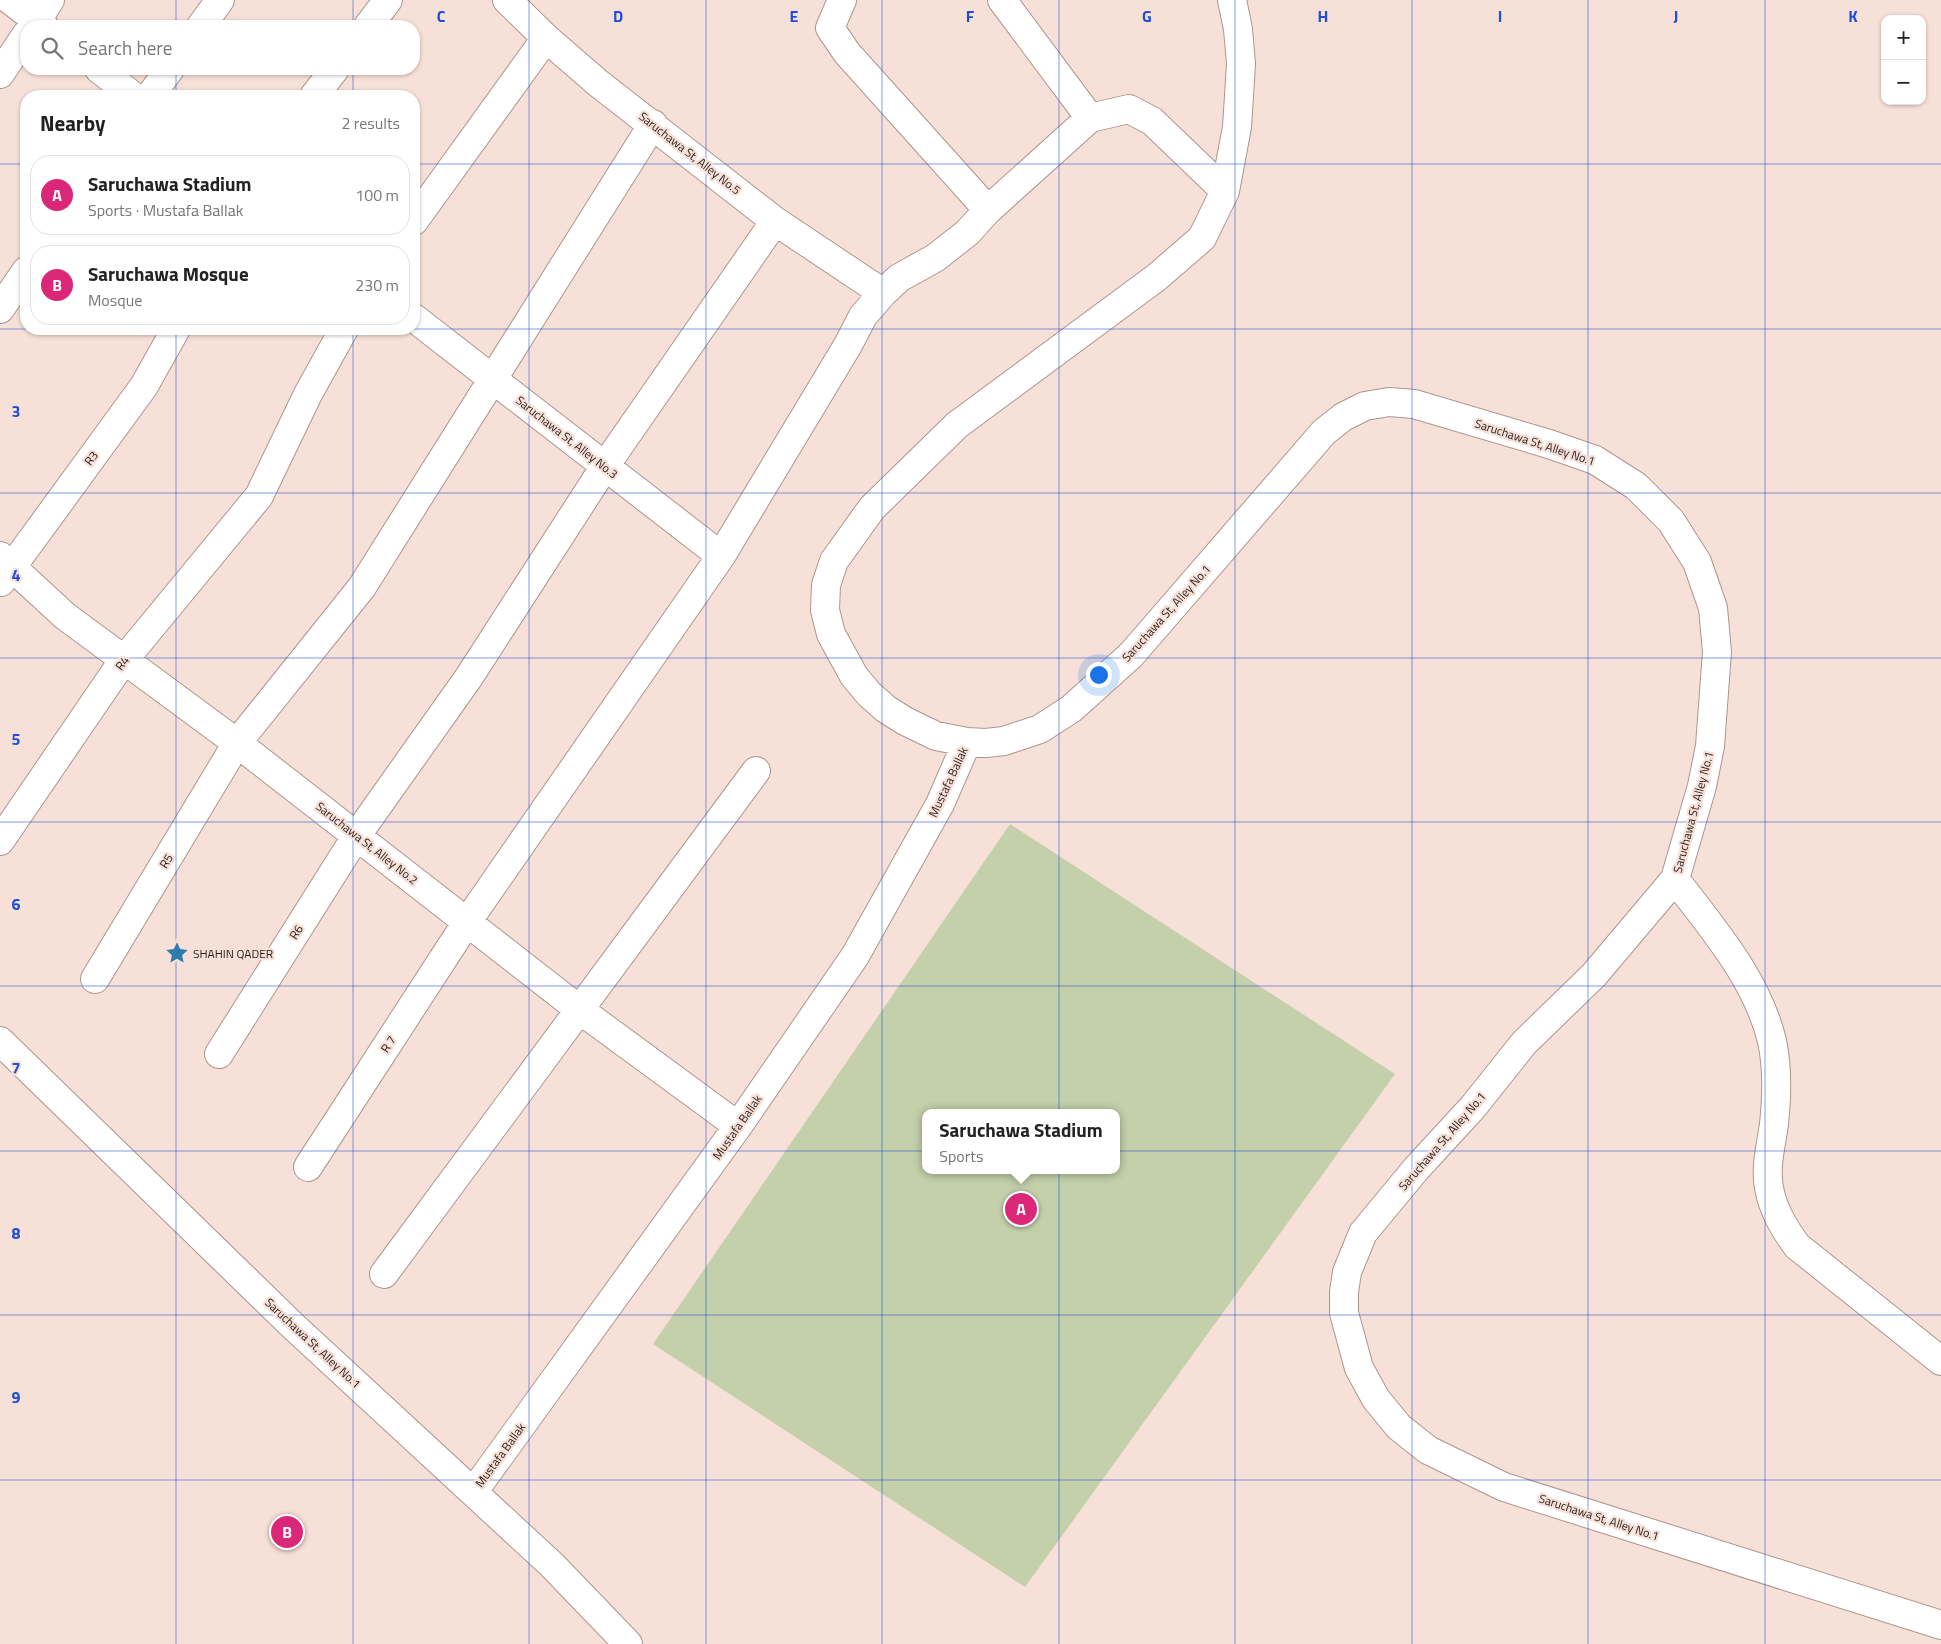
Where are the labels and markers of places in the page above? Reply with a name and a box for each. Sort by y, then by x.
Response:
place icon: SHAHIN QADER [164,940,190,966]
place label: SHAHIN QADER [193,944,273,963]
pin: A [1005,1190,1037,1228]
pin: B [271,1513,303,1551]

